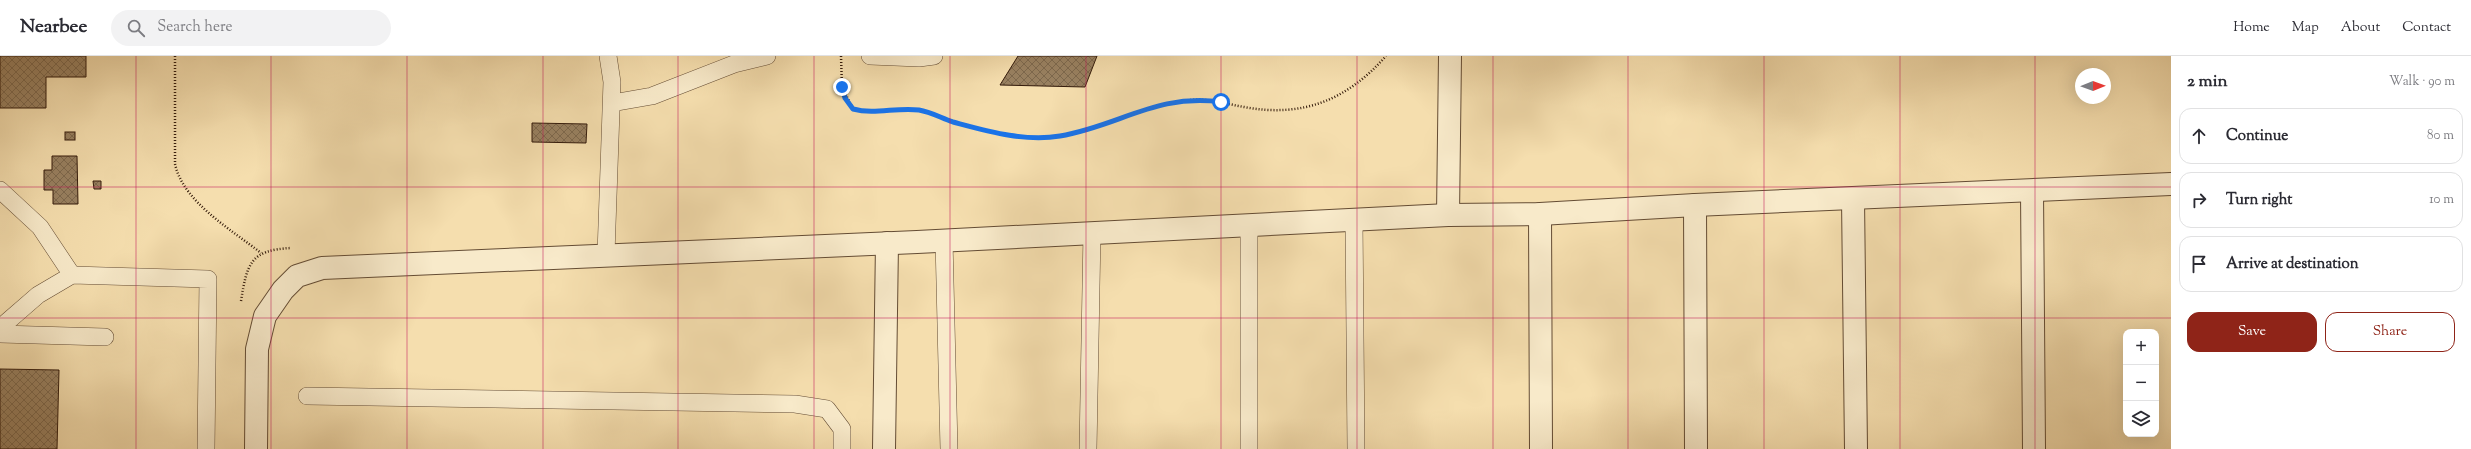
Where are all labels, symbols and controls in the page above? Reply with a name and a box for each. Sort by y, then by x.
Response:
search box [111,10,391,46]
text: Nearbee [20,14,87,41]
icon: search [125,17,147,39]
text: Search here [157,17,233,38]
text: Home [2233,18,2270,38]
text: Map [2292,18,2319,38]
text: About [2341,18,2380,38]
text: Contact [2402,18,2451,38]
north arrow [2075,68,2111,104]
text: 2 min [2187,70,2228,94]
text: Walk · 90 m [2389,73,2455,91]
route end [833,78,851,96]
route start [1212,93,1230,111]
icon: ahead [2188,125,2210,147]
text: Continue [2226,126,2288,147]
text: 80 m [2427,127,2454,145]
icon: right [2188,189,2210,211]
text: Turn right [2226,190,2292,211]
text: 10 m [2429,191,2454,209]
icon: arrive [2188,253,2210,275]
text: Arrive at destination [2226,254,2359,275]
button: Save [2187,312,2317,352]
button: Share [2325,312,2455,352]
map controls [2123,329,2159,437]
button: + [2123,329,2159,365]
button: − [2123,365,2159,401]
button: layers [2123,401,2159,437]

